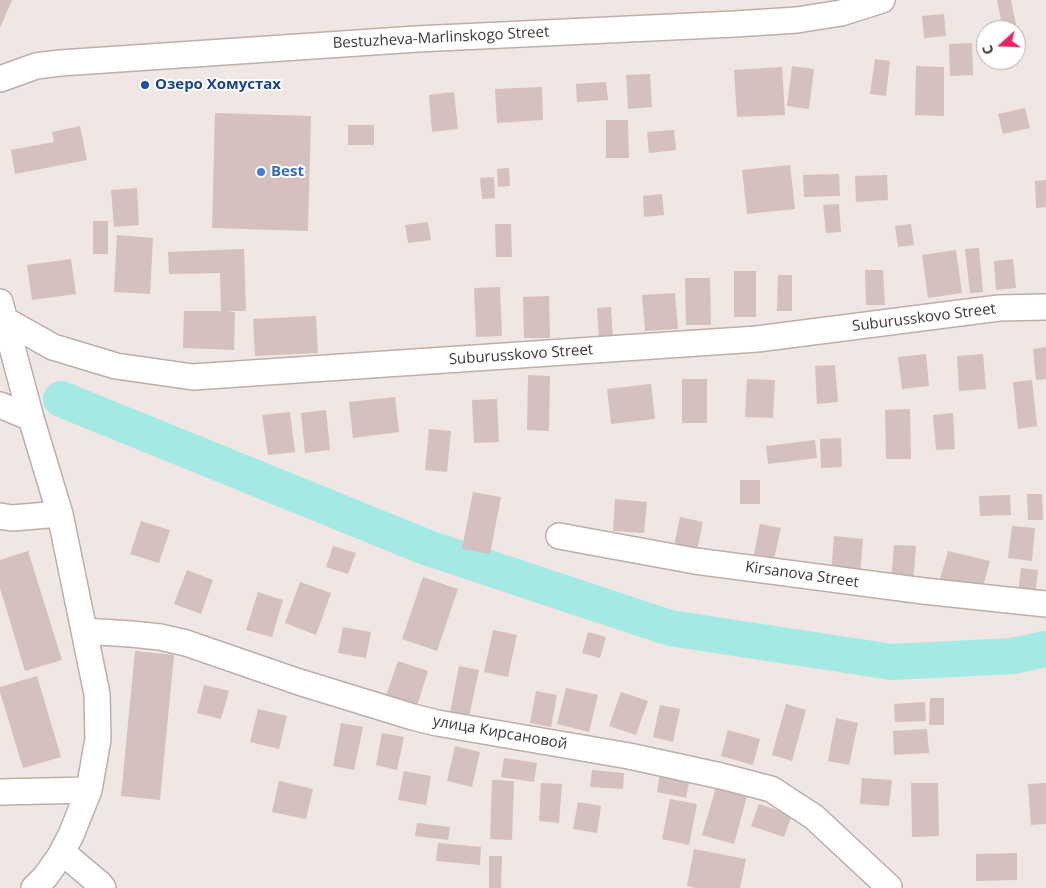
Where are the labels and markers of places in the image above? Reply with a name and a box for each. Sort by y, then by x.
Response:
place label: Озеро Хомустах [155,76,281,94]
marker: Озеро Хомустах [139,79,151,91]
place label: Best [271,163,304,181]
marker: Best [255,166,267,178]

